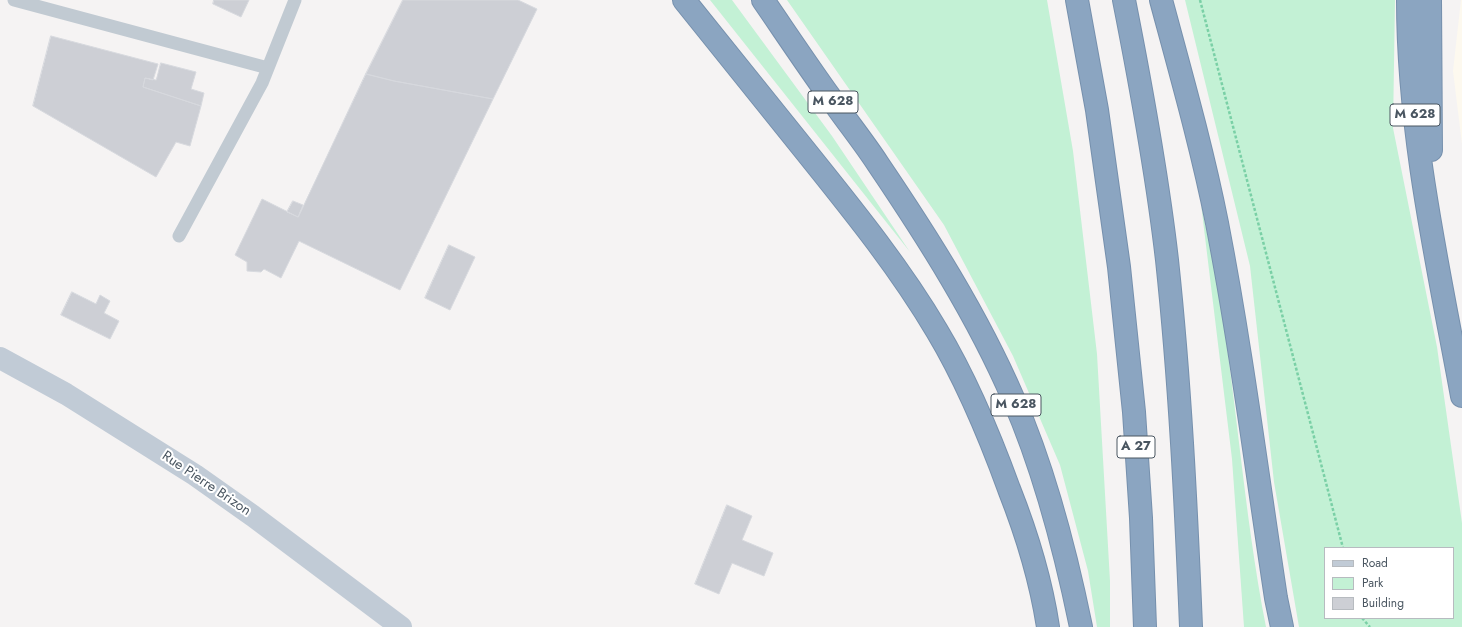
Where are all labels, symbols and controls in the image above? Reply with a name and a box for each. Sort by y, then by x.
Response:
road number: M 628 [808,91,858,113]
road number: M 628 [1390,104,1440,126]
road number: M 628 [991,394,1041,416]
road number: A 27 [1117,436,1155,458]
street label: Rue Pierre Brizon [158,448,254,520]
legend [1324,547,1454,619]
text: Road [1362,554,1388,572]
text: Park [1362,574,1383,592]
text: Building [1362,594,1404,612]

